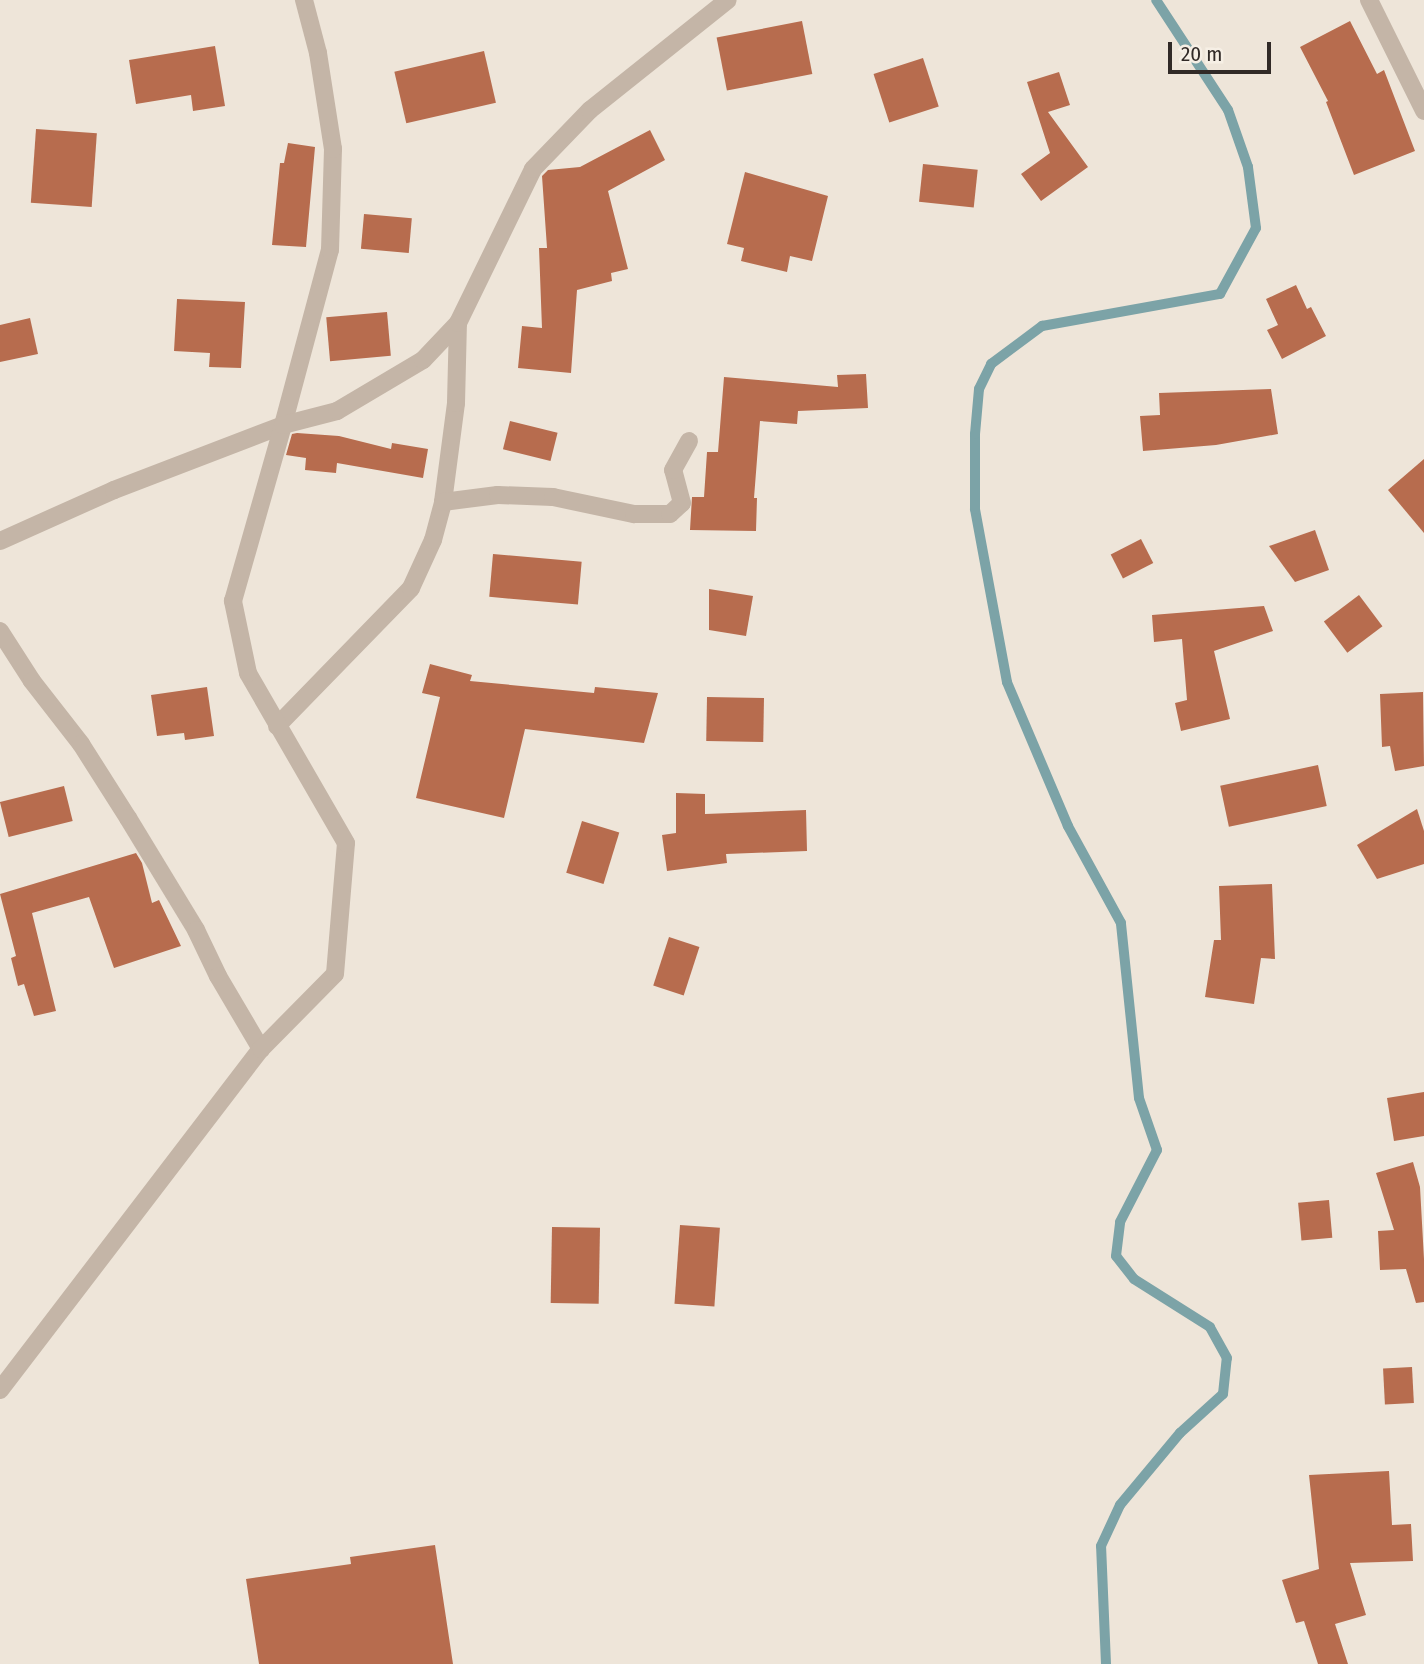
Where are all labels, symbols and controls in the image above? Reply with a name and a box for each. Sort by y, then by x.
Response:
scale bar [1172,28,1275,72]
text: 20 m [1181,41,1222,67]

